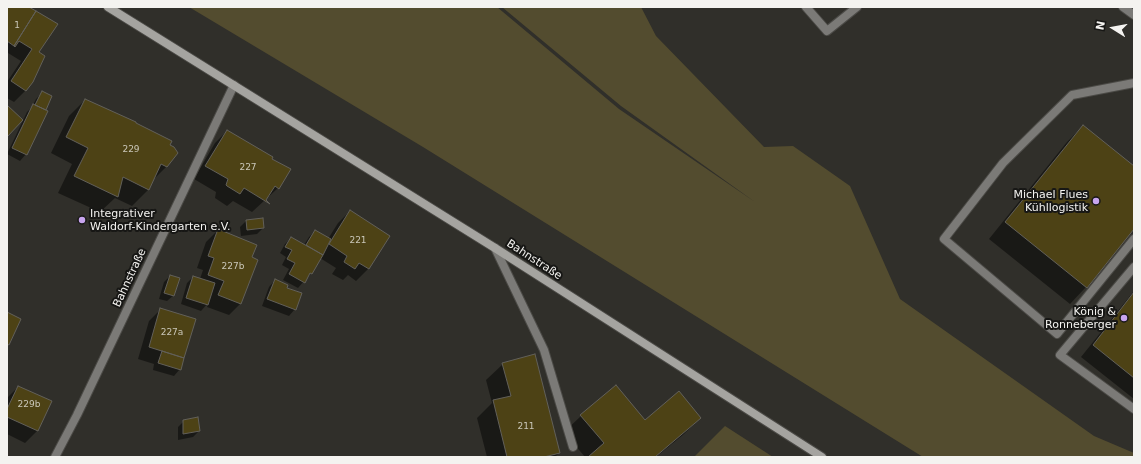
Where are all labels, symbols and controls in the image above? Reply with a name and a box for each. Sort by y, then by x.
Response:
north arrow [1093,8,1133,48]
text: N [1093,20,1108,31]
house number: 1 [14,21,20,31]
house number: 229 [122,145,140,155]
house number: 227 [239,163,257,173]
place label: Michael Flues Kühllogistik [1014,188,1088,214]
marker: Michael Flues Kühllogistik [1091,196,1101,206]
place label: Integrativer Waldorf-Kindergarten e.V. [90,207,230,233]
marker: Integrativer Waldorf-Kindergarten e.V. [77,215,87,225]
house number: 221 [349,236,367,246]
street label: Bahnstraße [504,237,564,283]
street label: Bahnstraße [111,247,149,309]
house number: 227b [222,262,244,272]
place label: König & Ronneberger [1045,305,1116,331]
marker: König & Ronneberger [1119,313,1129,323]
house number: 227a [161,328,183,338]
house number: 229b [18,400,40,410]
house number: 211 [517,422,535,432]

